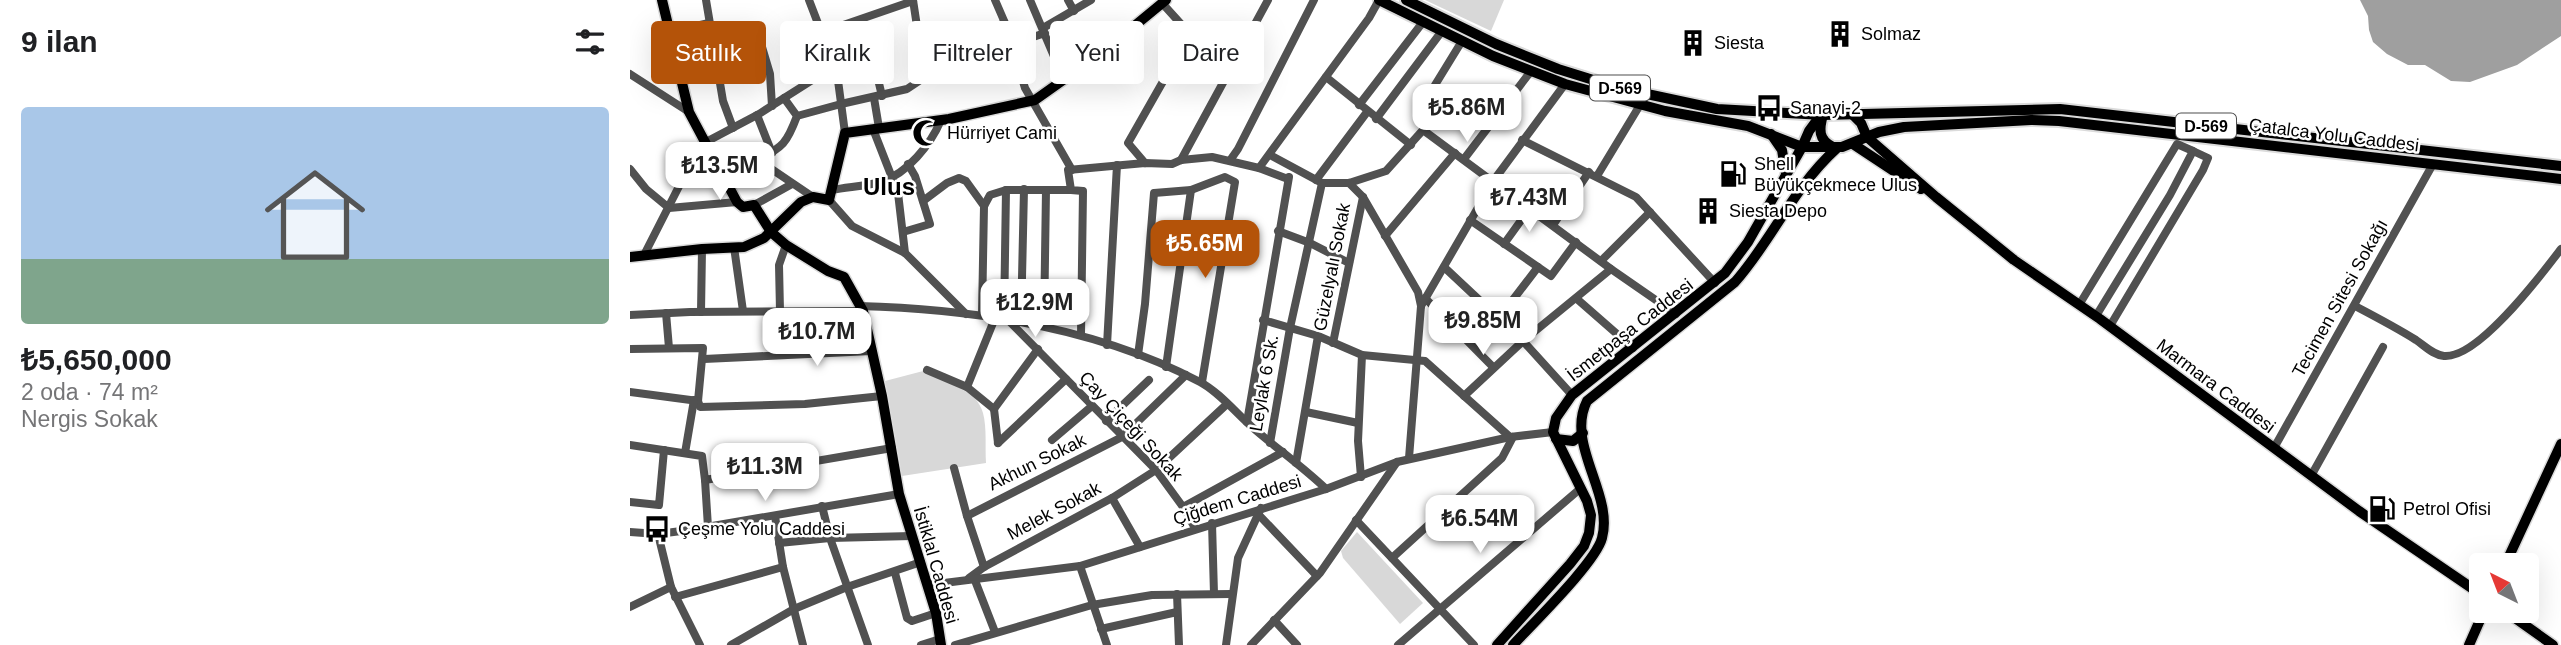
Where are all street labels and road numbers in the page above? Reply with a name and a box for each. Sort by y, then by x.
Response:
road number: D-569 [1590,76,1650,100]
road number: D-569 [2176,114,2236,138]
street label: Çatalca Yolu Caddesi [2248,115,2420,155]
street label: Güzelyalı Sokak [1310,200,1354,333]
street label: Tecimen Sitesi Sokağı [2288,216,2392,380]
street label: İsmetpaşa Caddesi [1563,275,1697,385]
street label: Leylak 6 Sk. [1246,333,1282,433]
street label: Marmara Caddesi [2153,335,2279,437]
street label: Çay Çiçeği Sokak [1075,367,1187,485]
street label: Akhun Sokak [985,429,1090,494]
street label: Çiğdem Caddesi [1170,471,1304,529]
street label: Melek Sokak [1004,478,1105,544]
street label: İstiklal Caddesi [910,504,962,626]

